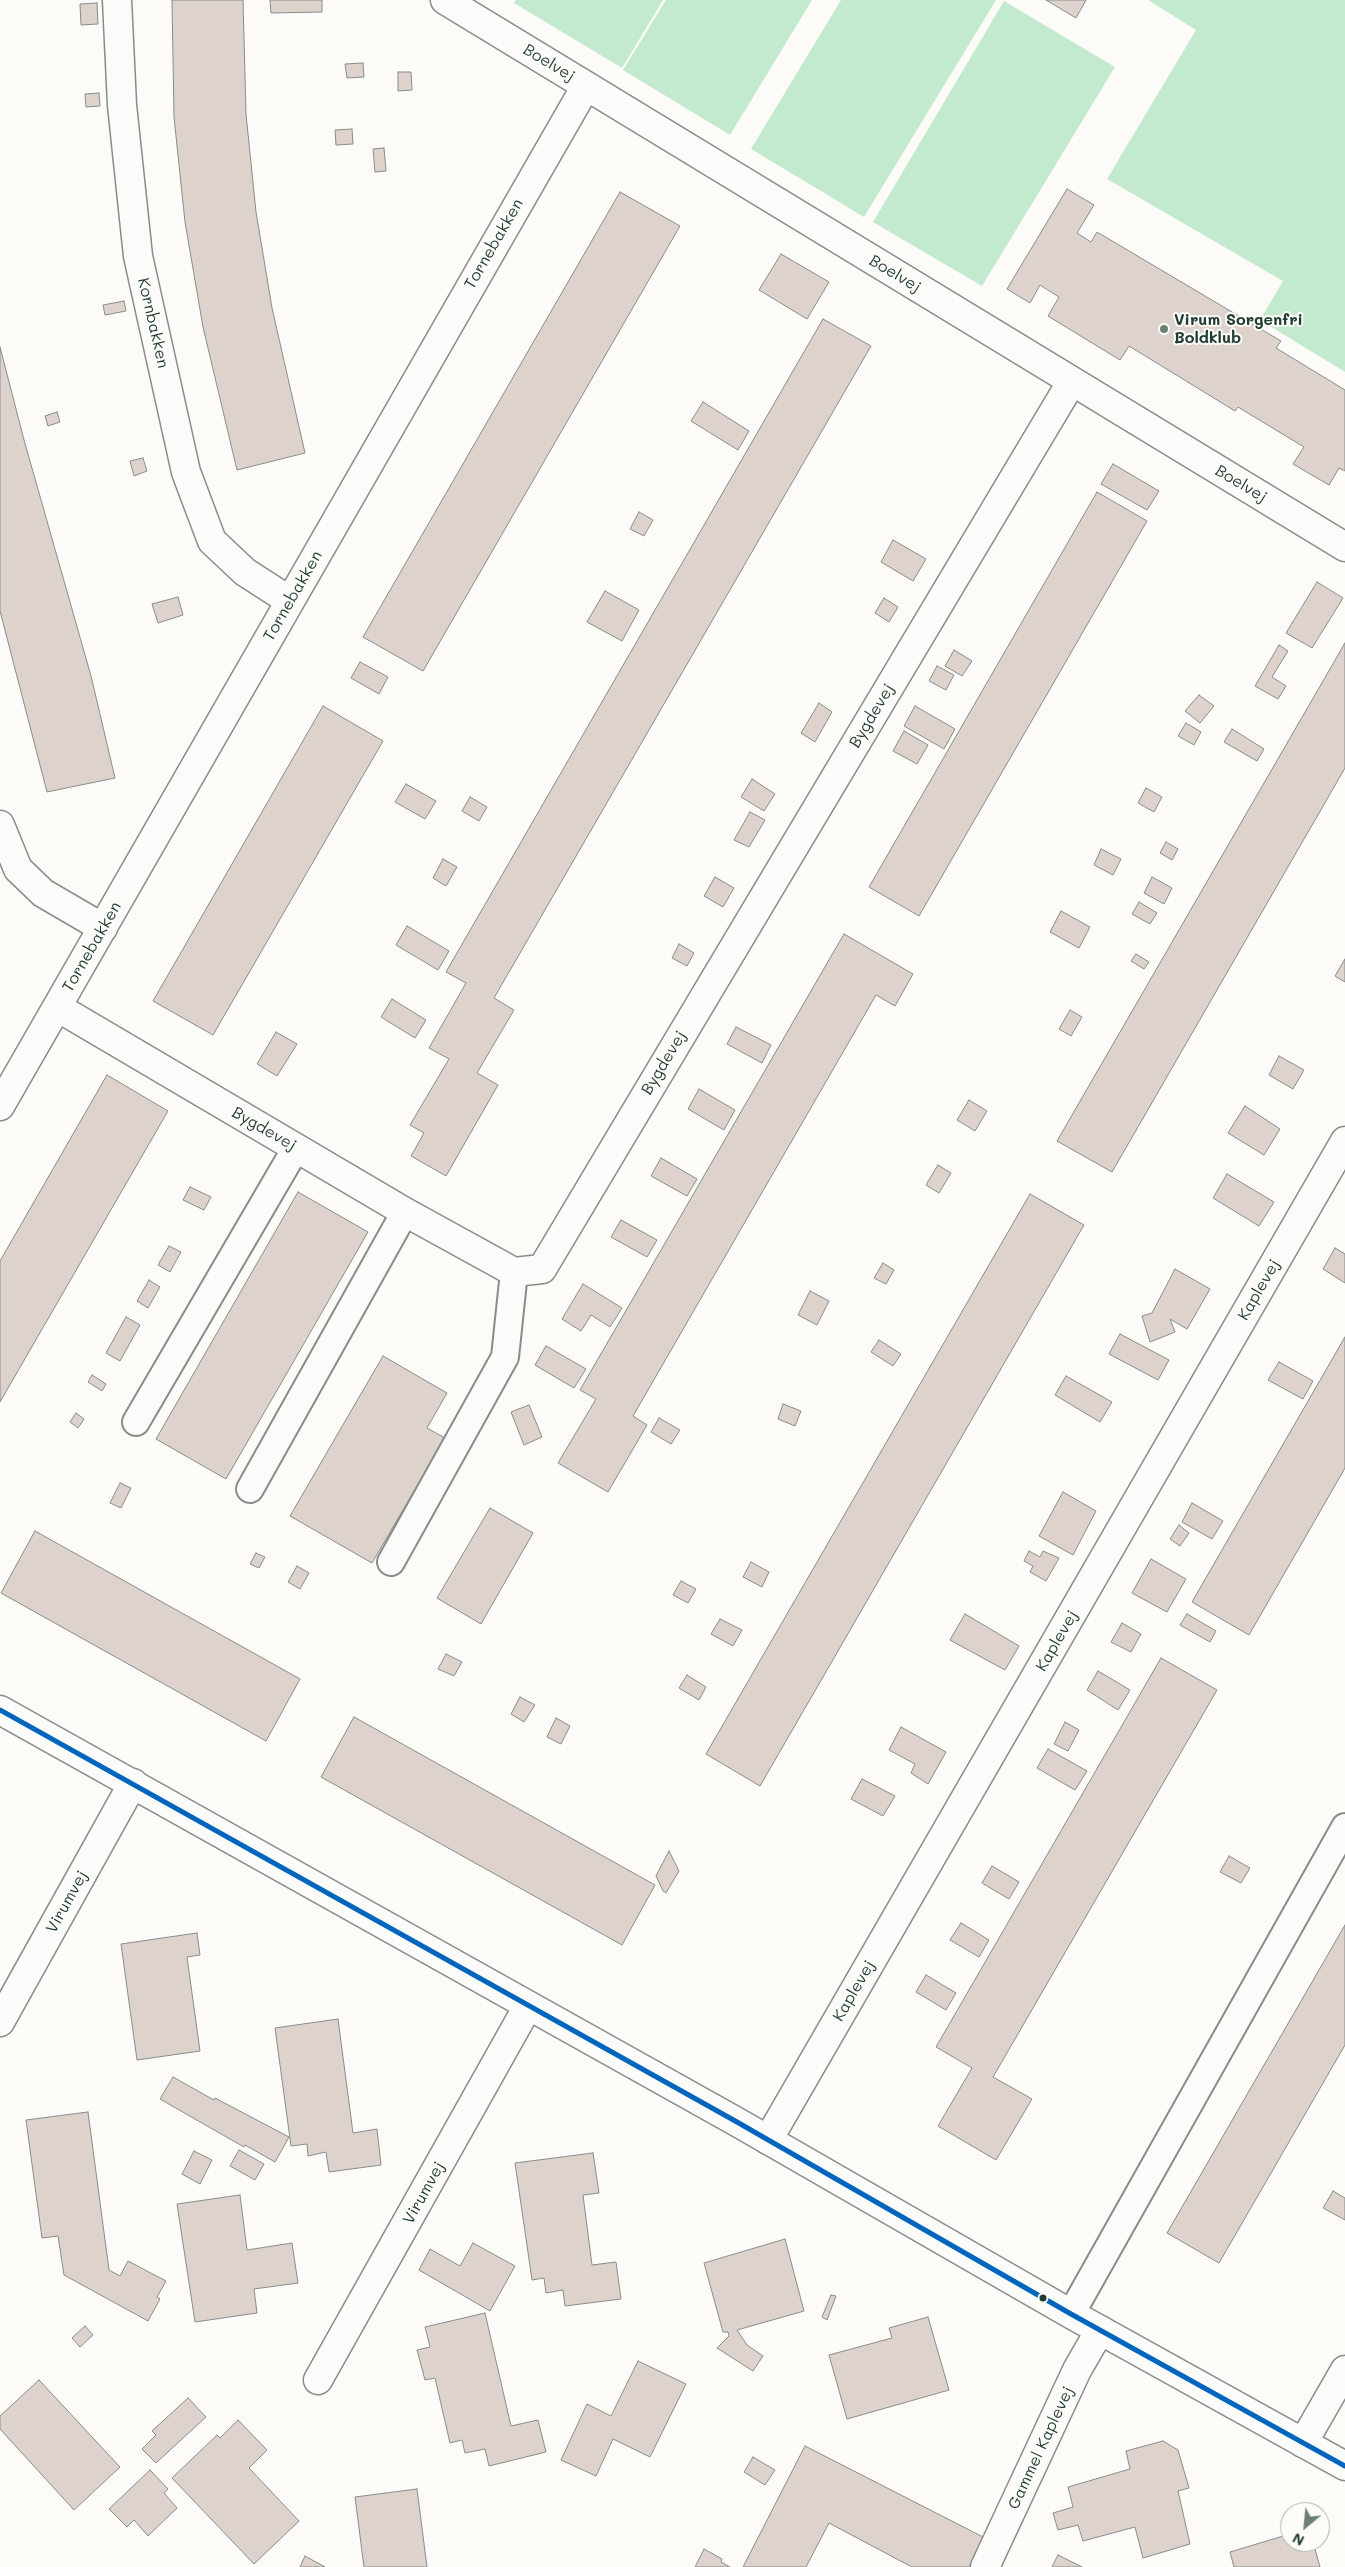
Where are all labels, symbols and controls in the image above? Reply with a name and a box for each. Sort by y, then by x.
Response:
street label: Boelvej [520,40,578,86]
street label: Tornebakken [460,195,528,293]
street label: Boelvej [866,251,924,297]
street label: Kornbakken [133,276,173,370]
place label: Virum Sorgenfri Boldklub [1174,310,1303,348]
marker: Virum Sorgenfri Boldklub [1158,323,1170,335]
street label: Boelvej [1212,461,1270,507]
street label: Tornebakken [259,547,327,645]
street label: Bygdevej [845,680,899,752]
street label: Tornebakken [58,898,126,996]
street label: Bygdevej [637,1027,691,1099]
street label: Bygdevej [228,1103,300,1155]
street label: Kaplevej [1234,1256,1284,1324]
street label: Kaplevej [1032,1607,1082,1675]
street label: Virumvej [42,1867,92,1937]
street label: Kaplevej [829,1957,879,2025]
street label: Virumvej [399,2158,449,2228]
unlabelled marker [1038,2293,1048,2303]
street label: Gammel Kaplevej [1004,2383,1078,2513]
north arrow [1280,2502,1330,2552]
text: N [1289,2529,1307,2551]

